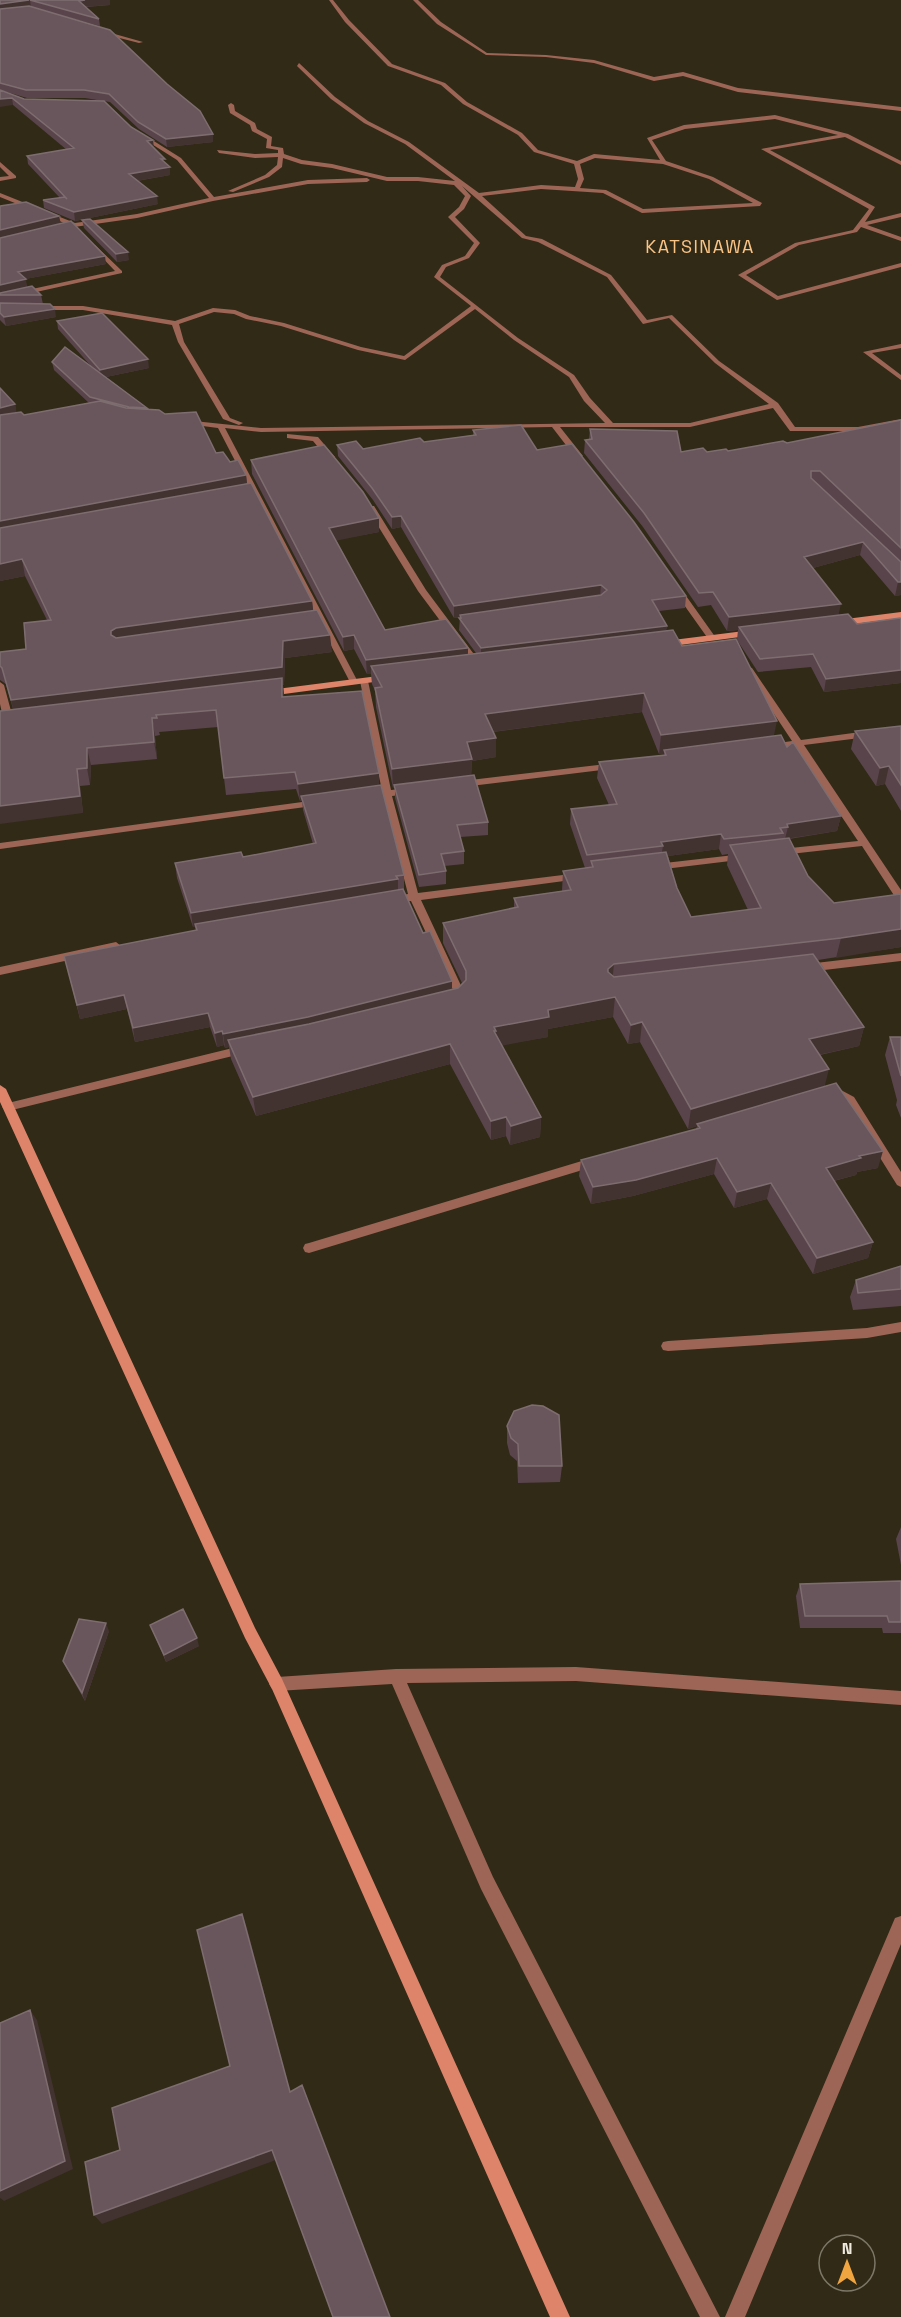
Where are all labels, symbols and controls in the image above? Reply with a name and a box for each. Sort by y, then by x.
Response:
district label: KATSINAWA [645,235,755,258]
north arrow [817,2233,877,2293]
text: N [842,2238,852,2259]

